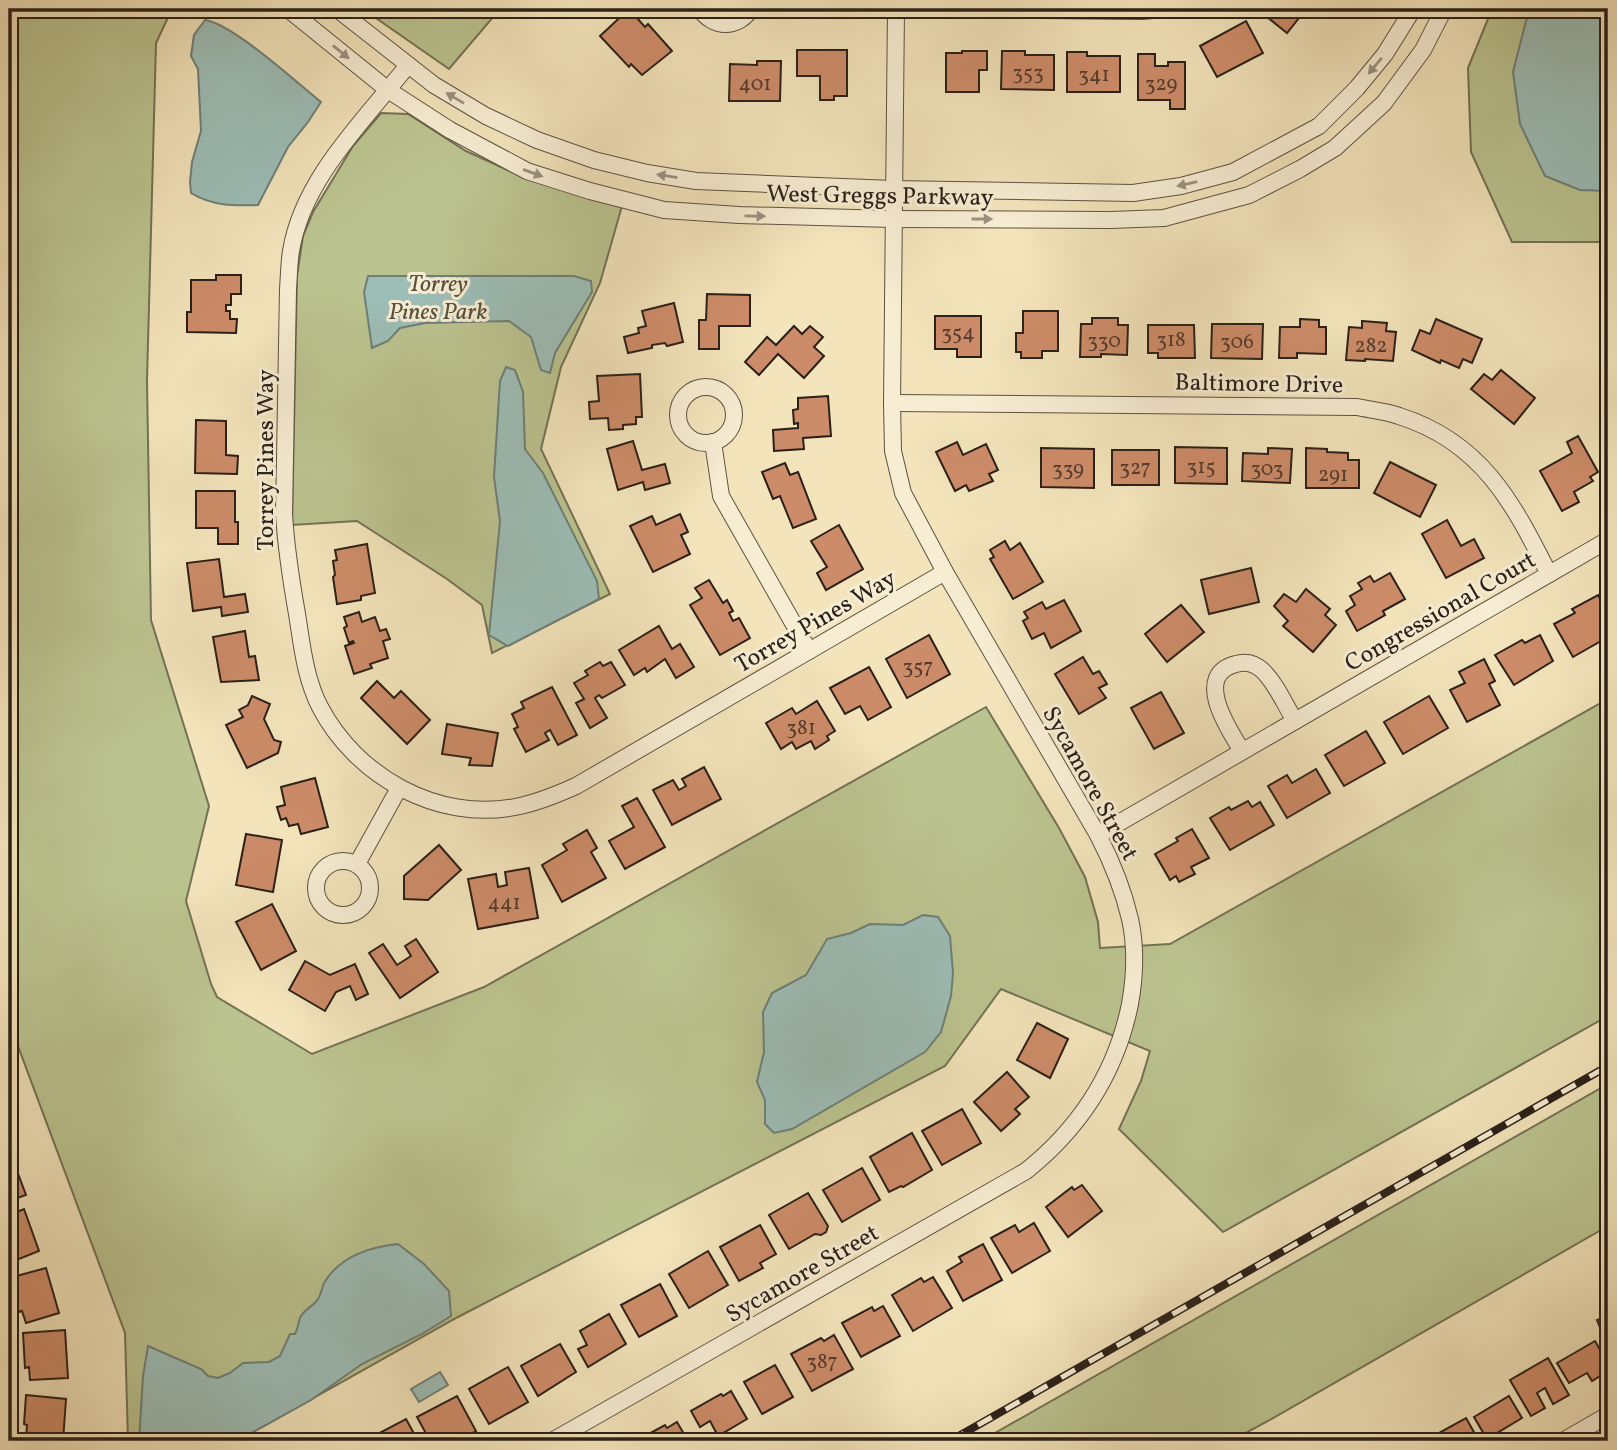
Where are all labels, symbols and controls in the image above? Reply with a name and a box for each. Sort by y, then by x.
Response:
one-way arrow [332,44,349,59]
one-way arrow [1368,56,1383,74]
house number: 353 [1012,59,1044,88]
house number: 341 [1078,61,1110,90]
house number: 401 [739,70,771,99]
house number: 329 [1145,70,1177,99]
one-way arrow [446,91,465,104]
one-way arrow [522,167,543,178]
one-way arrow [656,170,678,181]
street label: West Greggs Parkway [766,178,994,216]
one-way arrow [1176,178,1198,189]
one-way arrow [744,210,766,221]
one-way arrow [971,213,993,225]
park label: Torrey Pines Park [389,268,487,330]
house number: 354 [941,319,975,348]
house number: 318 [1156,326,1186,355]
house number: 330 [1087,327,1121,356]
house number: 306 [1220,328,1254,357]
house number: 282 [1354,332,1388,361]
street label: Baltimore Drive [1174,367,1344,403]
street label: Torrey Pines Way [250,369,284,551]
house number: 315 [1186,453,1216,482]
house number: 327 [1119,454,1151,483]
house number: 339 [1052,455,1084,484]
house number: 303 [1250,455,1284,484]
house number: 291 [1318,461,1348,490]
street label: Congressional Court [1339,544,1543,681]
street label: Torrey Pines Way [729,563,903,683]
house number: 357 [902,653,934,682]
street label: Sycamore Street [1033,701,1146,867]
house number: 381 [786,714,816,743]
house number: 441 [487,889,521,918]
street label: Sycamore Street [720,1217,886,1332]
house number: 387 [806,1348,838,1377]

